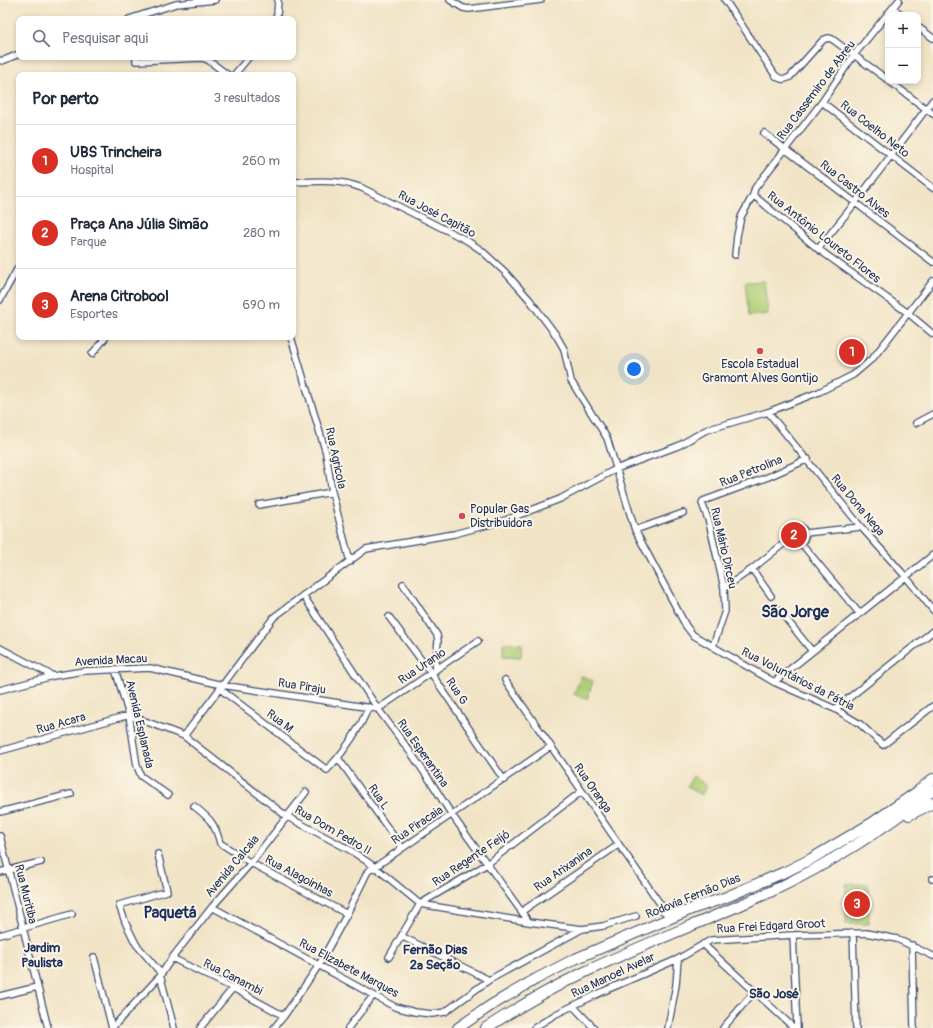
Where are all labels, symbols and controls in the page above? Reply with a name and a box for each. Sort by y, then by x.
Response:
map controls [885,12,921,84]
button: + [885,12,921,48]
search box [16,16,296,60]
icon: search [30,27,52,49]
text: Pesquisar aqui [62,29,148,48]
street label: Rua Cassemiro de Abreu [774,38,859,143]
button: − [885,48,921,84]
text: Por perto [32,88,99,109]
text: 3 resultados [214,90,280,106]
street label: Rua Coelho Neto [837,98,913,161]
text: UBS Trincheira [70,143,162,162]
text: 1 [42,153,48,169]
text: 260 m [242,153,280,169]
street label: Rua Castro Alves [817,157,893,222]
text: Hospital [70,162,114,178]
street label: Rua José Capitão [395,188,479,242]
street label: Rua Antônio Loureto Flores [764,188,884,287]
text: Praça Ana Júlia Simão [70,215,208,234]
text: 2 [41,225,49,241]
text: 280 m [243,225,280,241]
text: Parque [70,234,106,250]
text: Arena Citrobool [70,287,169,306]
text: 3 [41,297,49,313]
text: 690 m [242,297,280,313]
text: Esportes [70,306,118,322]
pin: 1 [839,337,865,367]
marker: Escola Estadual Gramont Alves Gontijo [755,346,765,356]
place label: Escola Estadual Gramont Alves Gontijo [702,357,819,386]
your location [624,359,644,379]
street label: Rua Agricola [322,426,349,491]
street label: Rua Petrolina [718,452,785,491]
street label: Rua Dona Nega [828,472,888,539]
place label: Popular Gas Distribuidora [470,502,533,531]
street label: Rua Mário Dirceu [707,506,740,590]
marker: Popular Gas Distribuidora [457,511,467,521]
pin: 2 [781,520,807,550]
district label: São Jorge [761,602,830,622]
street label: Rua Voluntários da Pátria [739,644,857,715]
street label: Rua Uranio [396,645,449,688]
street label: Avenida Macau [74,651,148,670]
street label: Rua Piraju [277,675,327,698]
street label: Rua G [442,675,471,708]
street label: Avenida Esplanada [122,678,157,770]
street label: Rua M [263,706,296,737]
street label: Rua Acara [35,709,88,738]
street label: Rua Esperantina [394,716,452,791]
street label: Rua Oranga [570,761,615,816]
street label: Rua L [364,782,393,813]
street label: Rua Dom Pedro II [292,802,374,859]
street label: Rua Piracaia [389,802,446,848]
street label: Rua Regente Feijó [430,827,513,890]
street label: Avenida Calcaia [202,832,263,900]
street label: Rua Arixanina [531,844,596,895]
street label: Rua Alagoinhas [262,852,336,901]
street label: Rua Muritiba [11,863,40,926]
street label: Rodovia Fernão Dias [644,870,743,922]
pin: 3 [844,889,870,919]
district label: Paquetá [144,903,197,923]
street label: Rua Frei Edgard Groot [716,916,826,937]
street label: Rua Elizabete Marques [296,936,402,1001]
district label: Jardim Paulista [21,940,63,971]
district label: Fernão Dias 2ª Seção [403,942,468,973]
street label: Rua Manoel Avelar [569,949,658,1001]
street label: Rua Canambi [200,956,265,999]
district label: São José [749,986,799,1002]

